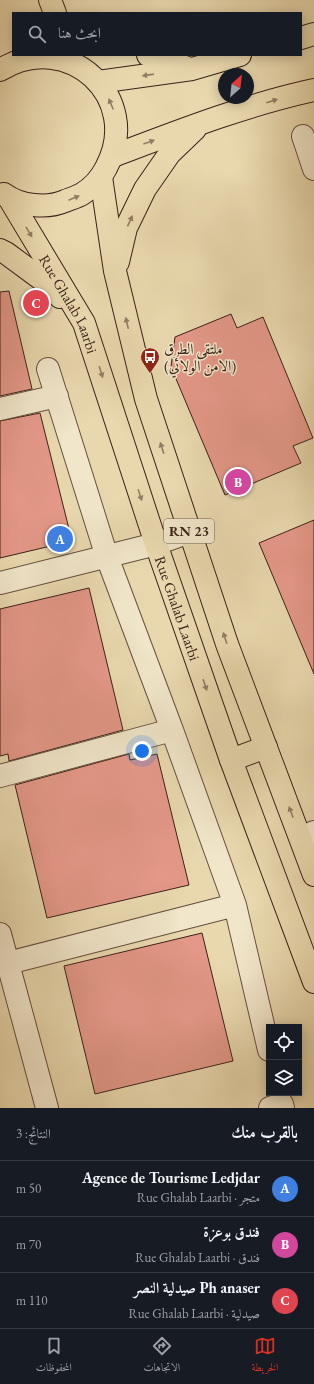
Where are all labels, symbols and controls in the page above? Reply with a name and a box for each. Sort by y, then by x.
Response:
search box [12,12,302,56]
icon: search [26,23,48,45]
text: ابحث هنا [58,23,101,42]
north arrow [218,68,254,104]
one-way arrow [142,72,154,78]
one-way arrow [107,98,113,110]
one-way arrow [267,98,279,104]
one-way arrow [144,139,156,145]
one-way arrow [68,194,80,201]
one-way arrow [127,215,133,226]
one-way arrow [26,226,33,238]
street label: Rue Ghalab Laarbi [35,251,103,356]
pin: C [23,288,49,318]
one-way arrow [124,317,130,329]
place label: ملتقى الطرق (الامن الولائي) [164,339,236,378]
bus stop icon: ملتقى الطرق (الامن الولائي) [139,346,161,374]
one-way arrow [98,366,104,378]
one-way arrow [159,442,165,454]
pin: B [225,467,251,497]
one-way arrow [138,490,144,502]
road number: RN 23 [164,519,214,543]
pin: A [47,524,73,554]
street label: Rue Ghalab Laarbi [151,553,205,663]
one-way arrow [222,632,228,644]
one-way arrow [202,679,208,691]
your location [132,741,152,761]
one-way arrow [287,806,293,818]
map controls [266,1024,302,1096]
button: locate [266,1024,302,1060]
button: layers [266,1060,302,1096]
text: بالقرب منك [231,1121,298,1143]
text: النتائج: 3 [16,1125,51,1142]
text: Agence de Tourisme Ledjdar [82,1168,260,1187]
text: 50 m [16,1180,41,1197]
text: A [280,1180,290,1197]
text: متجر · Rue Ghalab Laarbi [137,1189,260,1206]
text: فندق بوعزة [203,1222,260,1241]
text: 70 m [16,1236,41,1253]
text: B [281,1236,289,1253]
text: فندق · Rue Ghalab Laarbi [135,1249,260,1266]
text: Ph anaser صيدلية النصر [134,1278,260,1297]
text: 110 m [16,1292,47,1309]
text: C [280,1292,290,1309]
text: صيدلية · Rue Ghalab Laarbi [129,1305,260,1322]
tab: المحفوظات [36,1335,72,1378]
tab: الاتجاهات [143,1335,180,1378]
tab: الخريطة [252,1335,278,1378]

